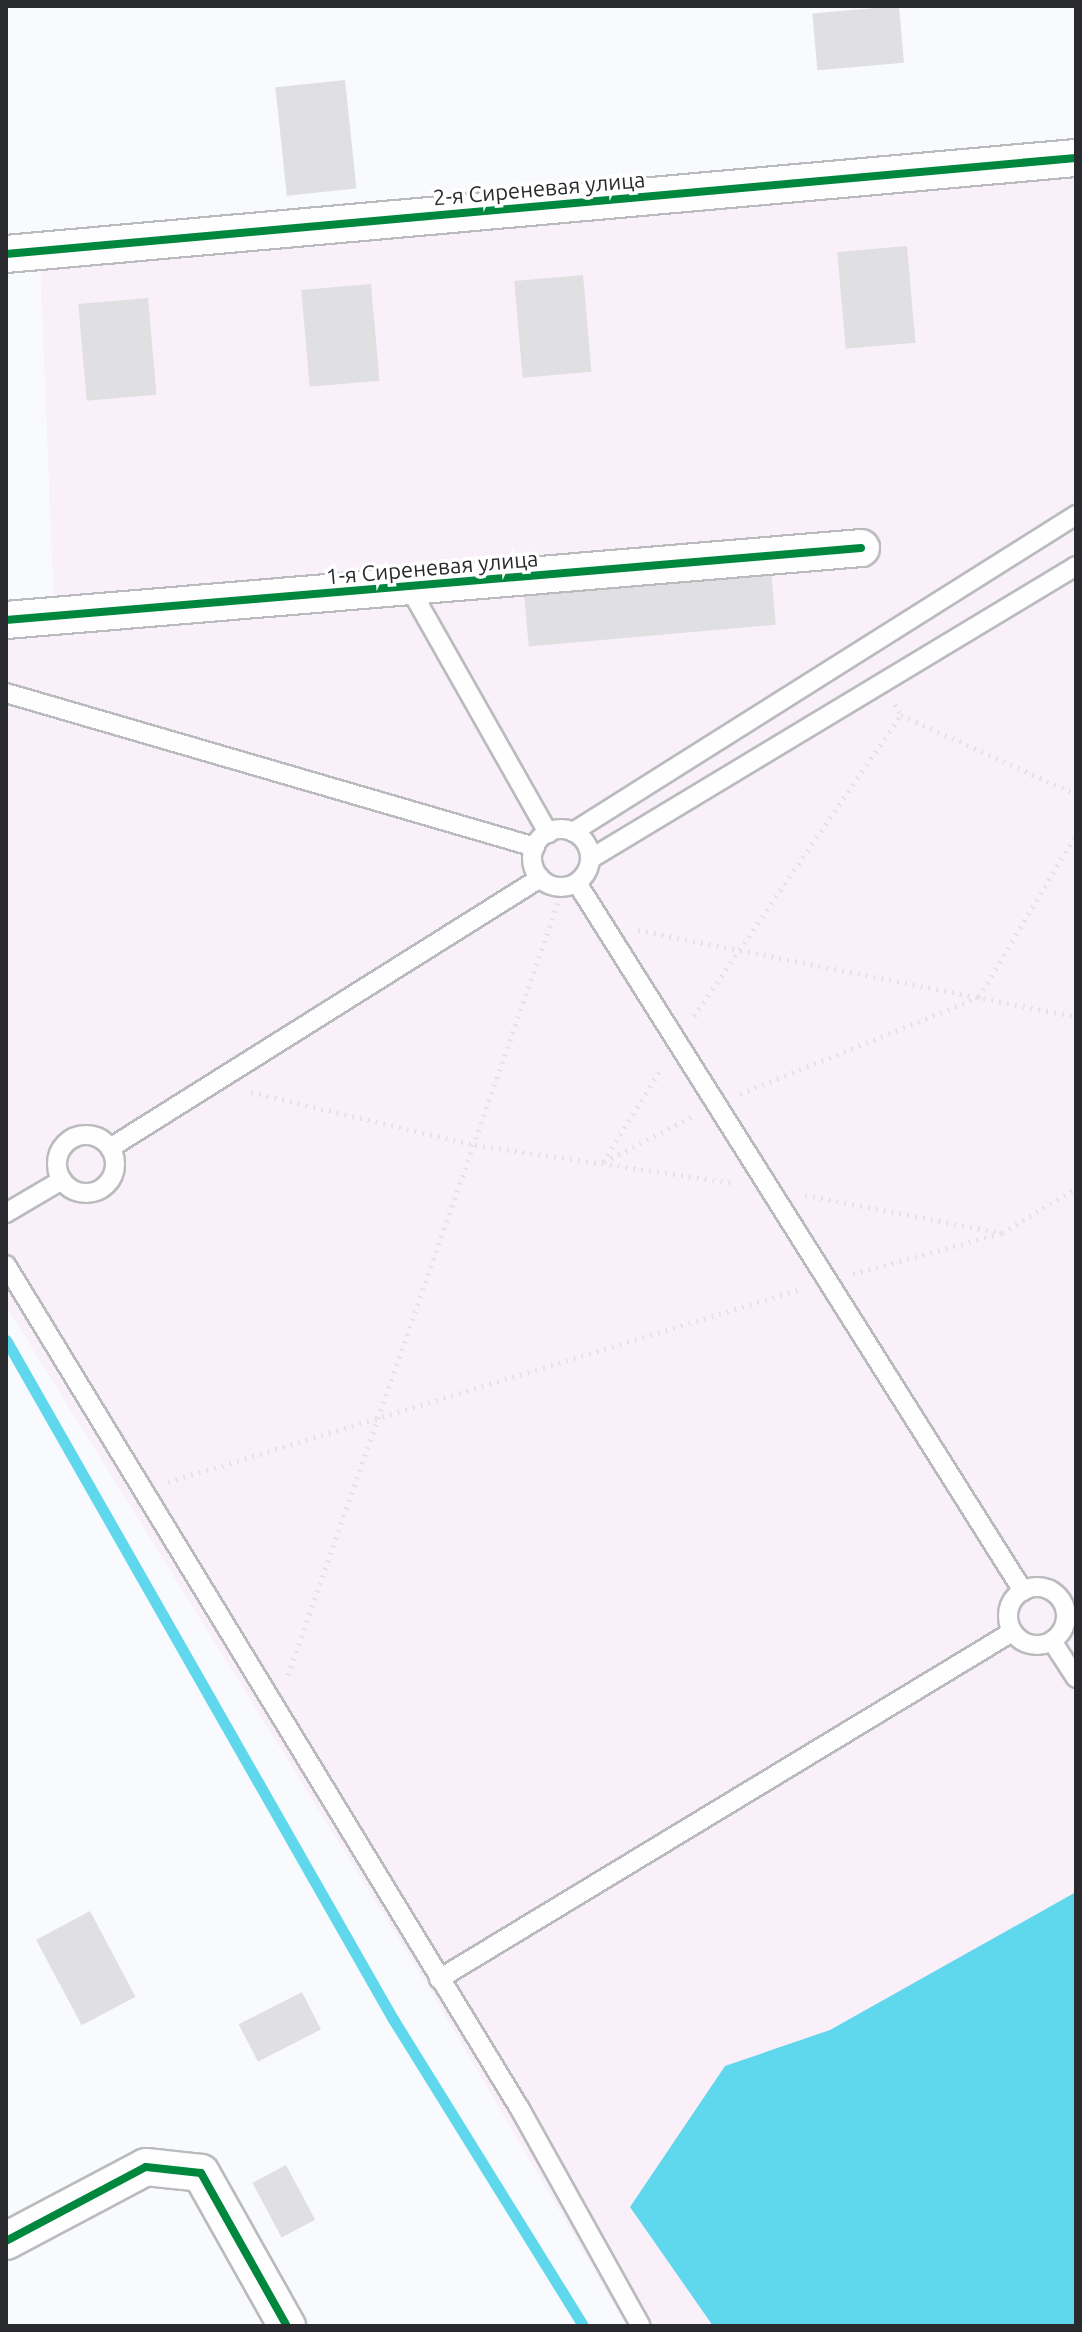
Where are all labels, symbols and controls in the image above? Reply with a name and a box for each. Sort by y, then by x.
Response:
street label: 2-я Сиреневая улица [432,166,646,210]
street label: 1-я Сиреневая улица [325,545,539,589]

